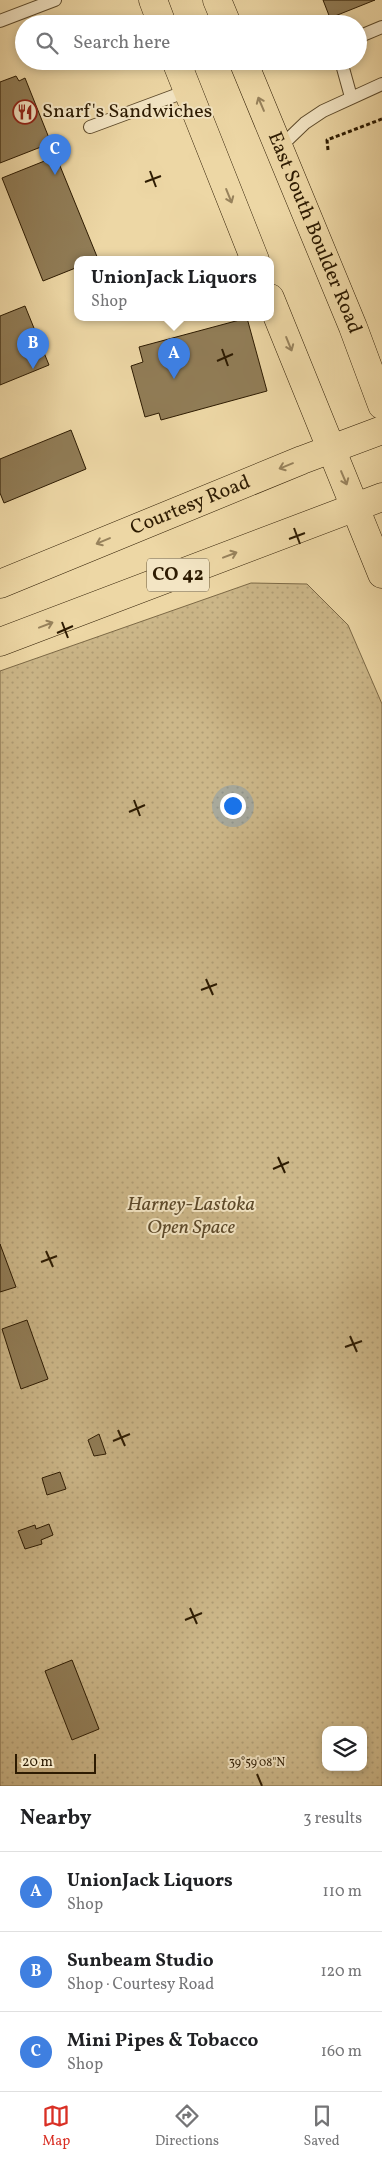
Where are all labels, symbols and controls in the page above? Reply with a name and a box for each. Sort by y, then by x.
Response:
search box [15,15,367,70]
icon: search [33,29,61,57]
text: Search here [73,30,170,56]
one-way arrow [256,97,266,112]
place label: Snarf's Sandwiches [42,98,212,126]
restaurant icon: Snarf's Sandwiches [12,99,38,125]
street label: East South Boulder Road [260,128,368,338]
pin: C [39,134,71,175]
one-way arrow [225,188,234,203]
popup [74,256,274,321]
text: UnionJack Liquors [91,265,257,291]
text: Shop [91,291,127,313]
pin: B [17,328,49,369]
one-way arrow [284,336,294,351]
pin: A [158,338,190,379]
one-way arrow [279,462,294,472]
street label: Courtesy Road [126,469,255,543]
one-way arrow [340,470,349,485]
one-way arrow [96,537,111,547]
one-way arrow [222,550,238,559]
road number: CO 42 [147,558,209,592]
one-way arrow [37,620,53,629]
your location [220,793,246,819]
park label: Harney-Lastoka Open Space [127,1191,255,1242]
map controls [322,1726,367,1771]
button: layers [322,1726,367,1771]
scale bar [15,1751,96,1774]
text: 20 m [22,1753,53,1772]
text: 39°59'08"N [229,1755,285,1771]
text: Nearby [20,1804,91,1833]
text: 3 results [303,1808,362,1830]
text: UnionJack Liquors [67,1868,233,1894]
text: A [30,1881,42,1903]
text: 110 m [323,1881,362,1903]
text: Shop [67,1894,103,1916]
text: Sunbeam Studio [67,1948,214,1974]
text: B [31,1961,41,1983]
text: 120 m [320,1961,362,1983]
text: Shop · Courtesy Road [67,1974,214,1996]
text: Mini Pipes & Tobacco [67,2028,258,2054]
text: C [31,2041,41,2063]
text: 160 m [321,2041,362,2063]
text: Shop [67,2054,103,2076]
tab: Map [42,2102,70,2151]
tab: Directions [155,2102,219,2151]
tab: Saved [304,2102,340,2151]

